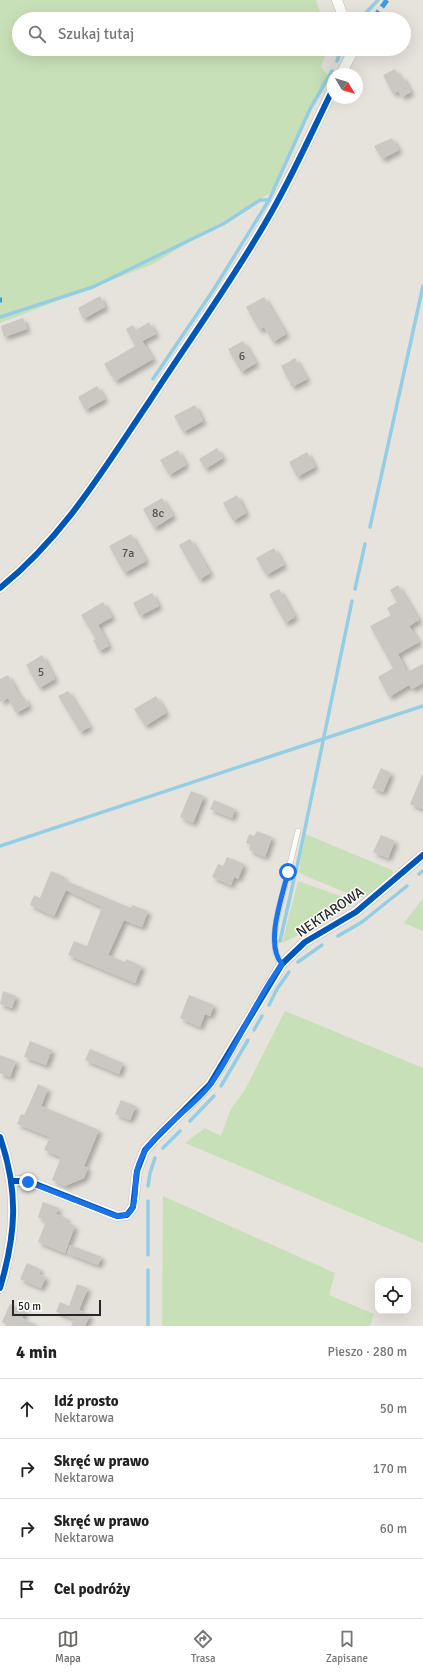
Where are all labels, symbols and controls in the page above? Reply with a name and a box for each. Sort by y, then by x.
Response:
search box [12,12,411,56]
icon: search [26,23,48,45]
text: Szukaj tutaj [58,25,134,43]
north arrow [327,68,363,104]
house number: 6 [239,349,245,364]
house number: 8c [152,506,164,521]
house number: 7a [122,546,134,561]
house number: 5 [38,665,44,680]
route start [279,863,297,881]
street label: NEKTAROWA [293,883,367,941]
route end [19,1173,37,1191]
map controls [375,1278,411,1314]
button: locate [375,1278,411,1314]
scale bar [12,1298,101,1317]
text: 50 m [18,1300,41,1313]
text: 4 min [16,1342,57,1363]
text: Pieszo · 280 m [328,1344,407,1360]
text: Idź prosto [54,1392,118,1410]
icon: ahead [16,1398,38,1420]
text: 50 m [380,1401,407,1417]
text: Nektarowa [54,1410,114,1426]
text: Skręć w prawo [54,1452,149,1470]
icon: right [16,1458,38,1480]
text: 170 m [373,1461,407,1477]
text: Nektarowa [54,1470,114,1486]
text: Skręć w prawo [54,1512,149,1530]
icon: right [16,1518,38,1540]
text: 60 m [380,1521,407,1537]
text: Nektarowa [54,1530,114,1546]
icon: arrive [16,1578,38,1600]
text: Cel podróży [54,1580,130,1598]
tab: Mapa [55,1628,81,1665]
tab: Trasa [191,1628,216,1665]
tab: Zapisane [326,1628,368,1665]

